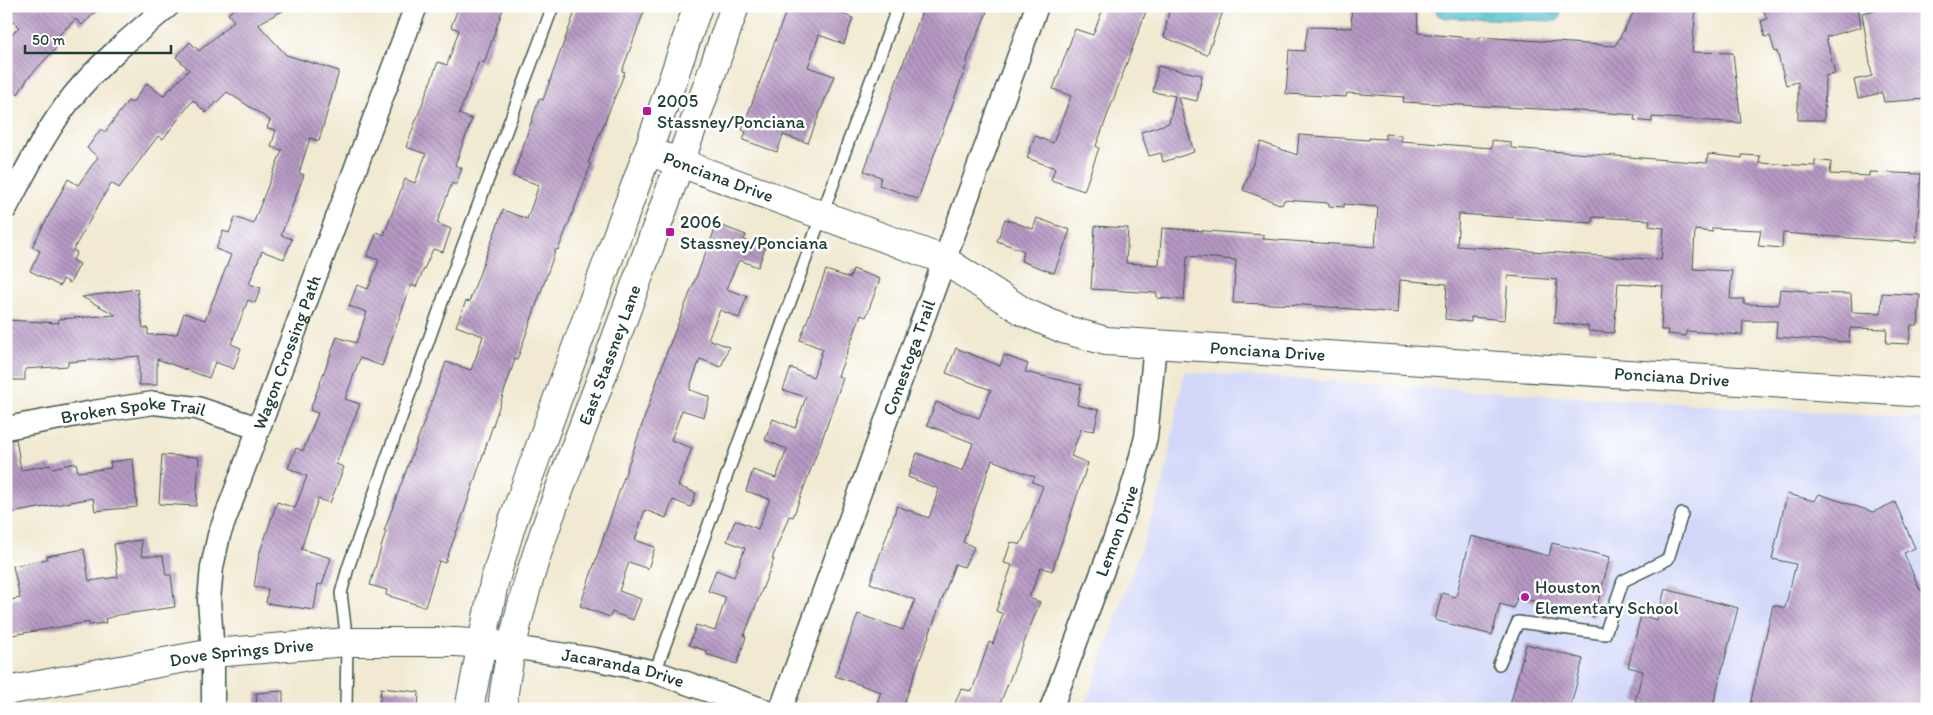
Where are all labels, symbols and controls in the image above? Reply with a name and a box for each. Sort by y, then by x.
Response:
scale bar [25,22,171,54]
text: 50 m [32,31,65,49]
place label: 2005 Stassney/Ponciana [657,90,806,133]
marker: 2005 Stassney/Ponciana [641,105,653,117]
street label: Ponciana Drive [660,147,776,207]
place label: 2006 Stassney/Ponciana [680,211,829,254]
marker: 2006 Stassney/Ponciana [664,226,676,238]
street label: Wagon Crossing Path [248,271,326,433]
street label: East Stassney Lane [574,282,646,428]
street label: Conestoga Trail [878,297,940,418]
street label: Ponciana Drive [1209,337,1326,366]
street label: Ponciana Drive [1613,362,1730,391]
street label: Broken Spoke Trail [59,392,209,429]
street label: Lemon Drive [1090,482,1143,580]
place label: Houston Elementary School [1535,576,1679,619]
marker: Houston Elementary School [1519,591,1531,603]
street label: Dove Springs Drive [168,634,315,672]
street label: Jacaranda Drive [560,643,687,692]

